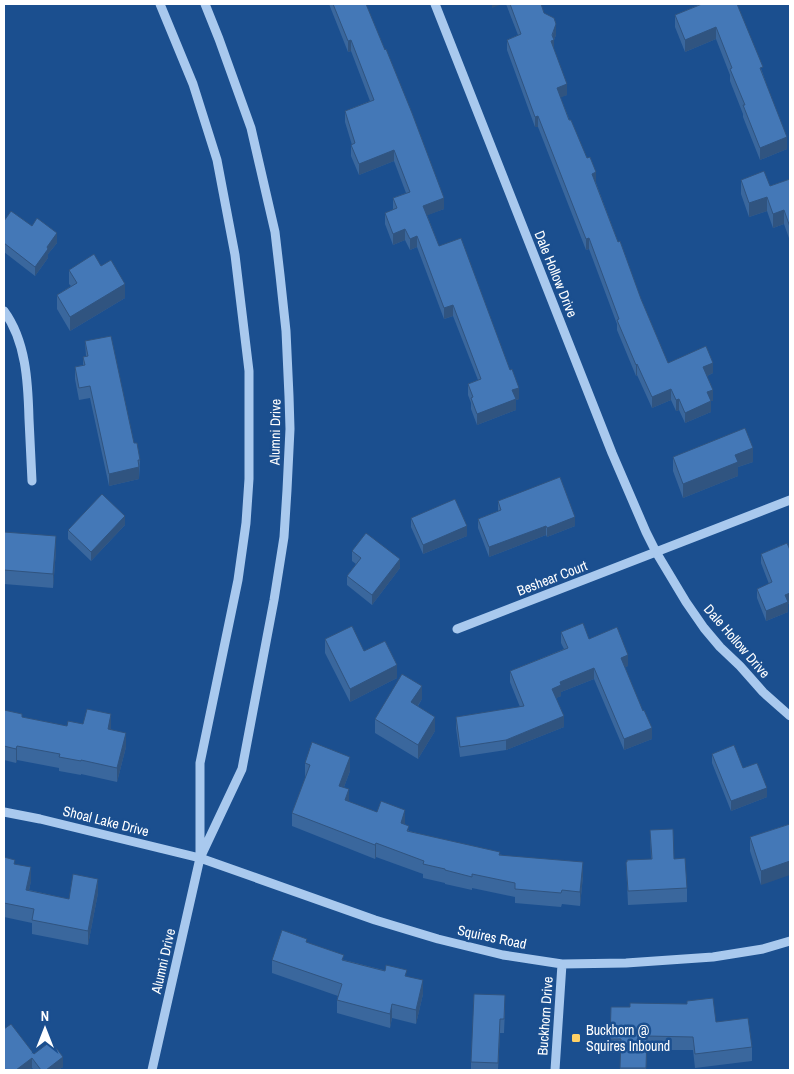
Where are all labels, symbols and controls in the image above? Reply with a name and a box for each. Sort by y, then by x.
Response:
street label: Dale Hollow Drive [530,228,582,320]
street label: Alumni Drive [265,399,285,466]
street label: Beshear Court [514,556,590,600]
street label: Dale Hollow Drive [700,600,774,682]
street label: Shoal Lake Drive [61,802,151,840]
street label: Squires Road [456,921,528,953]
street label: Alumni Drive [147,927,179,996]
street label: Buckhorn Drive [533,976,557,1056]
north arrow [20,1004,70,1054]
text: N [41,1007,49,1025]
place label: Buckhorn @ Squires Inbound [586,1021,670,1055]
marker: Buckhorn @ Squires Inbound [570,1032,582,1044]

